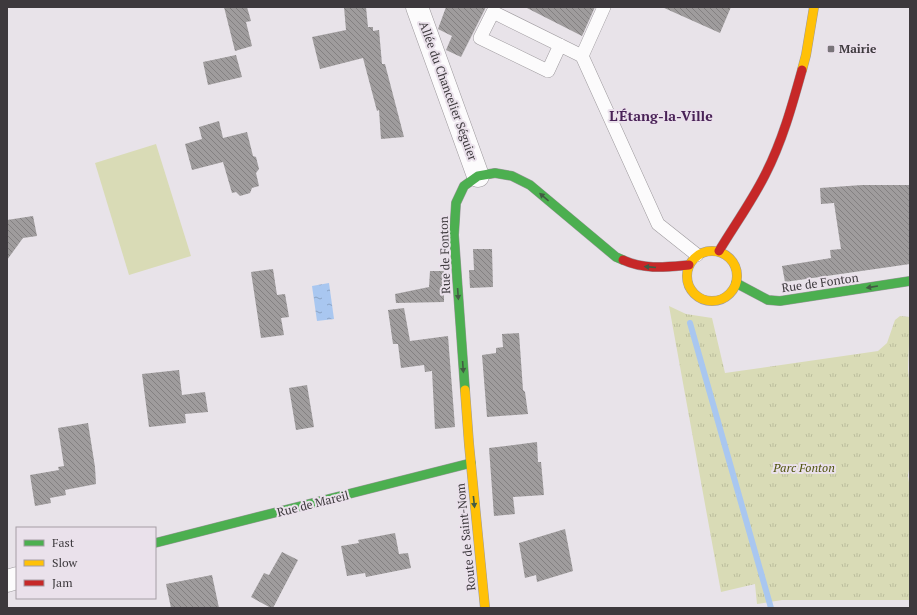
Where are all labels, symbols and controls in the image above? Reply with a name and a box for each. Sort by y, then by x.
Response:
street label: Allée du Chancelier Séguier [416,19,481,163]
place label: Mairie [839,41,877,56]
marker: Mairie [826,44,836,54]
district label: L'Étang-la-Ville [609,106,713,125]
one-way arrow [539,192,550,201]
street label: Rue de Fonton [436,216,453,294]
one-way arrow [644,264,657,270]
street label: Rue de Fonton [780,270,859,295]
one-way arrow [865,284,878,290]
one-way arrow [454,288,461,300]
one-way arrow [459,361,466,373]
park label: Parc Fonton [772,460,835,475]
street label: Route de Saint-Nom [452,482,479,592]
street label: Rue de Mareil [275,487,351,520]
one-way arrow [471,496,478,508]
legend [16,527,156,599]
text: Fast [52,535,75,550]
text: Slow [52,555,78,570]
text: Jam [52,575,73,590]

